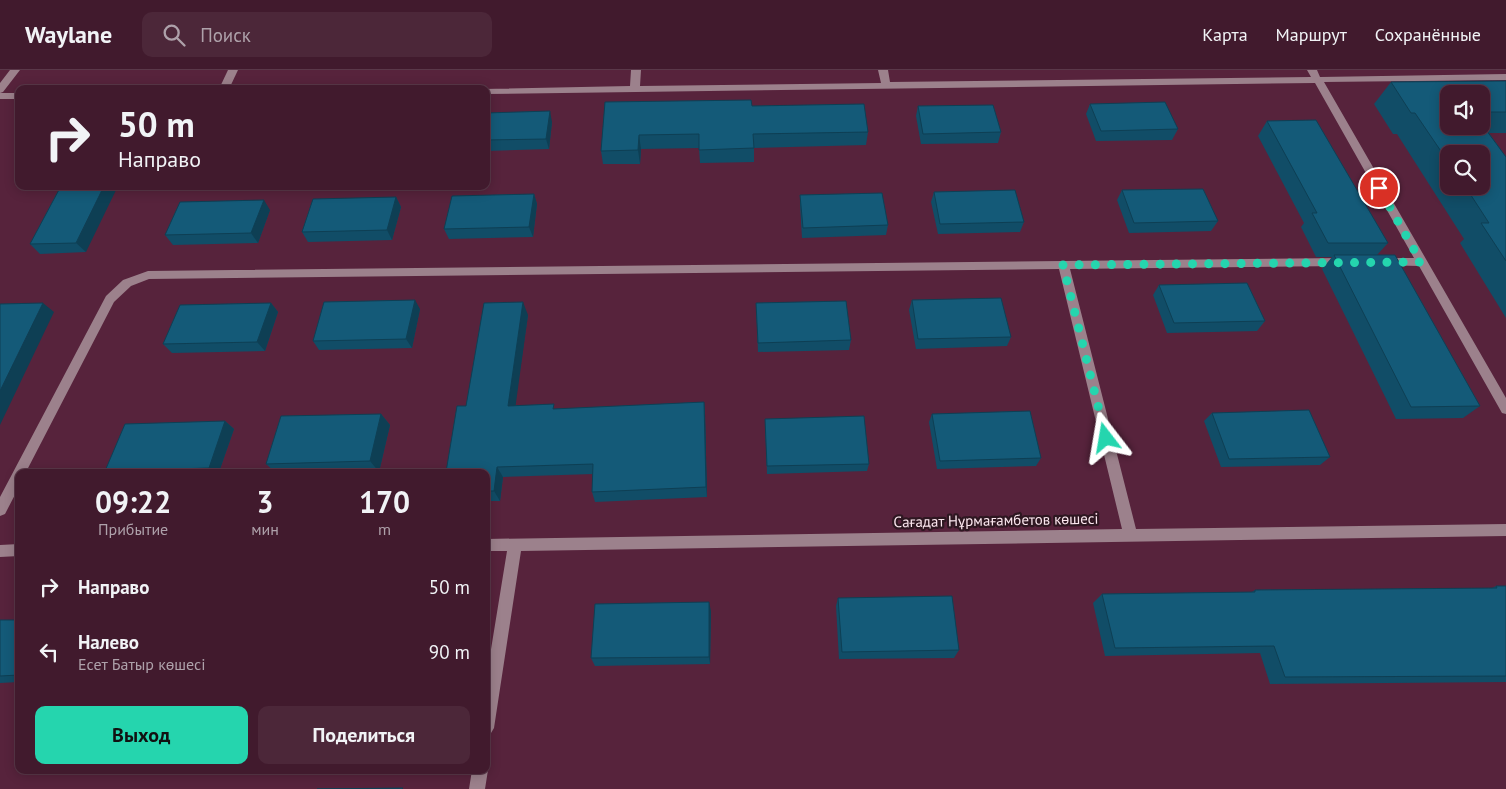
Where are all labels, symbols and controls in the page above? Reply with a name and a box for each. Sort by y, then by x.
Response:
search box [142,12,492,57]
text: Waylane [25,19,112,50]
icon: search [160,21,188,49]
text: Поиск [200,23,251,47]
text: Карта [1202,23,1248,46]
text: Маршрут [1276,23,1347,46]
text: Сохранённые [1375,23,1481,46]
map controls [1440,85,1490,195]
button: sound [1440,85,1490,135]
text: 50 m [118,101,195,147]
icon: right [35,105,100,170]
text: Направо [118,145,201,173]
button: search [1440,145,1490,195]
pin [1358,167,1400,209]
icon: arrive [1365,174,1393,202]
position arrow [1079,411,1131,463]
text: 09:22 [95,482,171,521]
text: 3 [257,482,274,521]
text: 170 [359,482,410,521]
street label: Сағадат Нұрмағамбетов көшесі [893,509,1099,531]
text: Прибытие [98,519,168,539]
text: мин [251,519,279,539]
text: m [378,519,391,539]
icon: right [35,573,63,601]
text: Направо [78,575,149,599]
text: 50 m [429,575,470,599]
text: Налево [78,630,139,654]
icon: left [35,638,63,666]
text: 90 m [429,640,470,664]
text: Есет Батыр көшесі [78,654,206,674]
button: Выход [35,706,248,764]
button: Поделиться [258,706,470,764]

